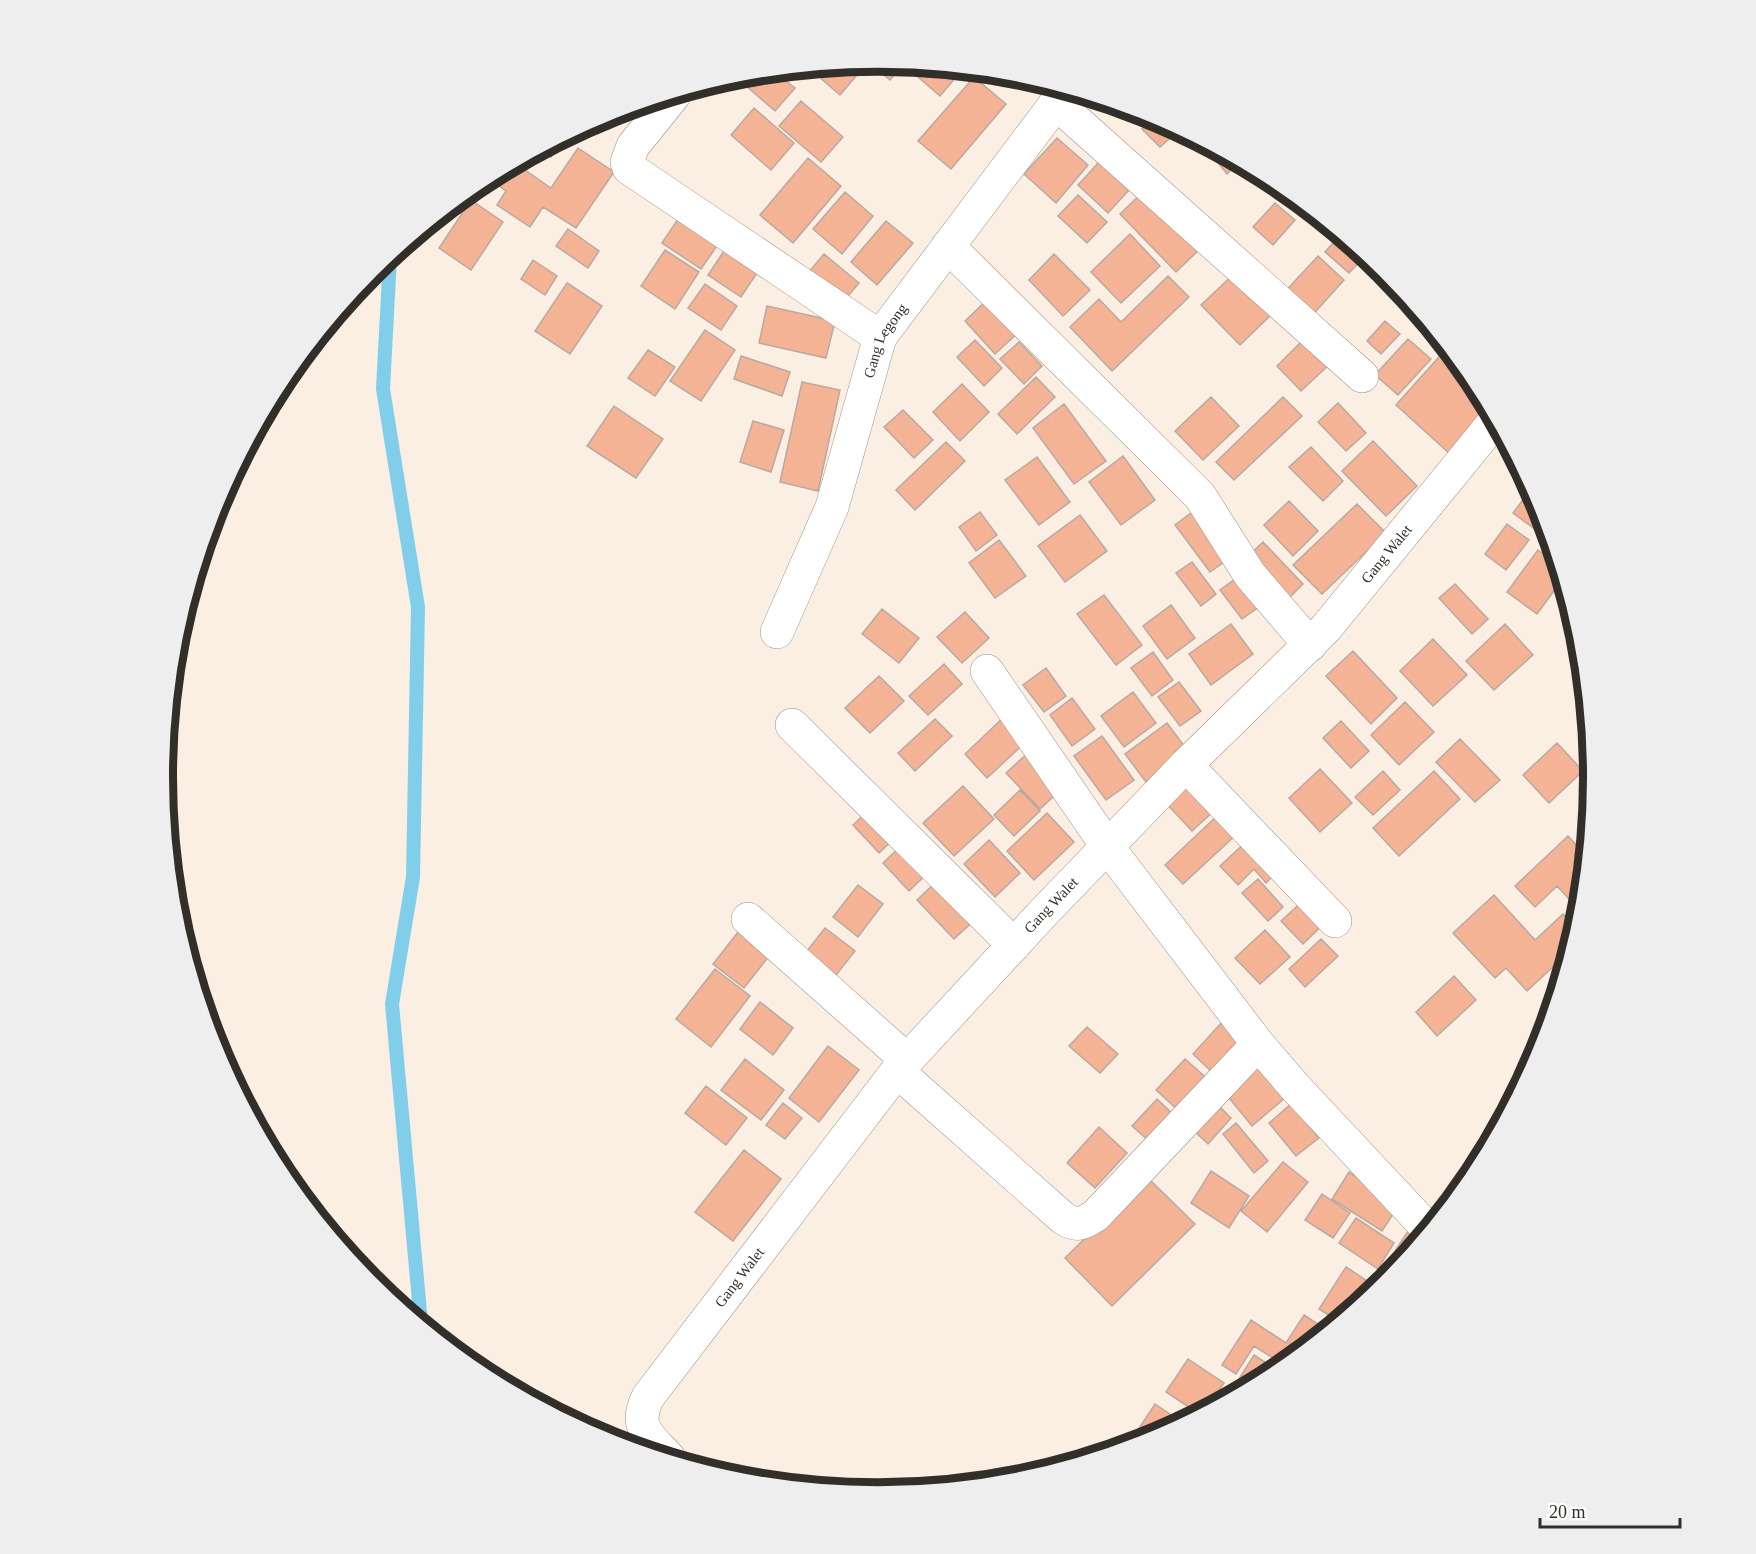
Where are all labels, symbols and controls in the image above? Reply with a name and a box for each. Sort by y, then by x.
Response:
street label: Gang Legong [861,300,911,380]
street label: Gang Walet [1358,521,1416,586]
street label: Gang Walet [1021,873,1082,936]
street label: Gang Walet [712,1244,768,1310]
scale bar [1540,1491,1680,1529]
text: 20 m [1549,1502,1586,1522]

